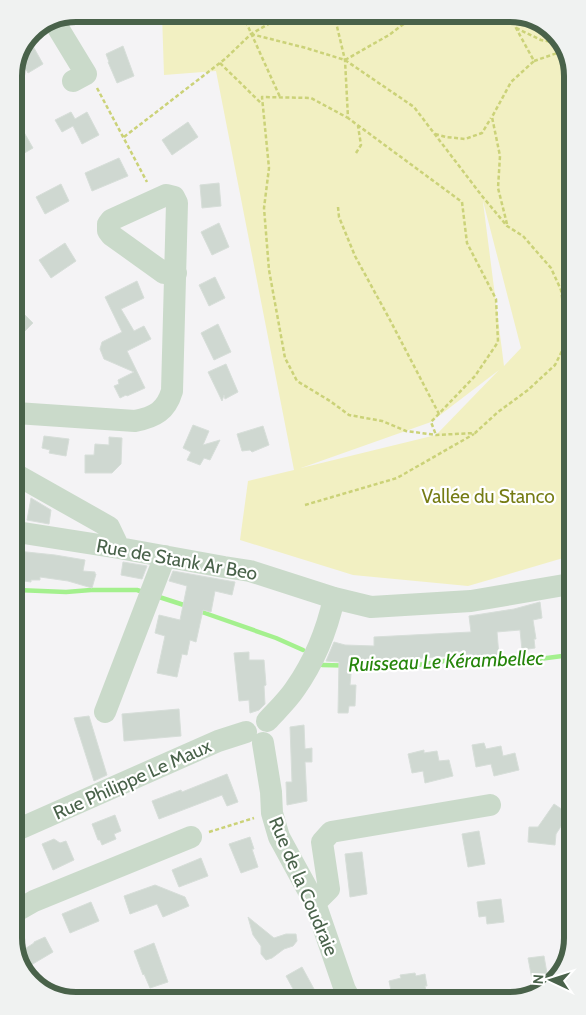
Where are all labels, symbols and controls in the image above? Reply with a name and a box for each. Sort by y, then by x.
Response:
park label: Vallée du Stanco [421,485,555,508]
street label: Rue de Stank Ar Beo [95,534,259,585]
water label: Ruisseau Le Kérambellec [348,646,545,676]
street label: Rue Philippe Le Maux [50,734,215,825]
street label: Rue de la Coudraie [264,813,343,959]
north arrow [526,955,576,1005]
text: N [529,974,547,985]

